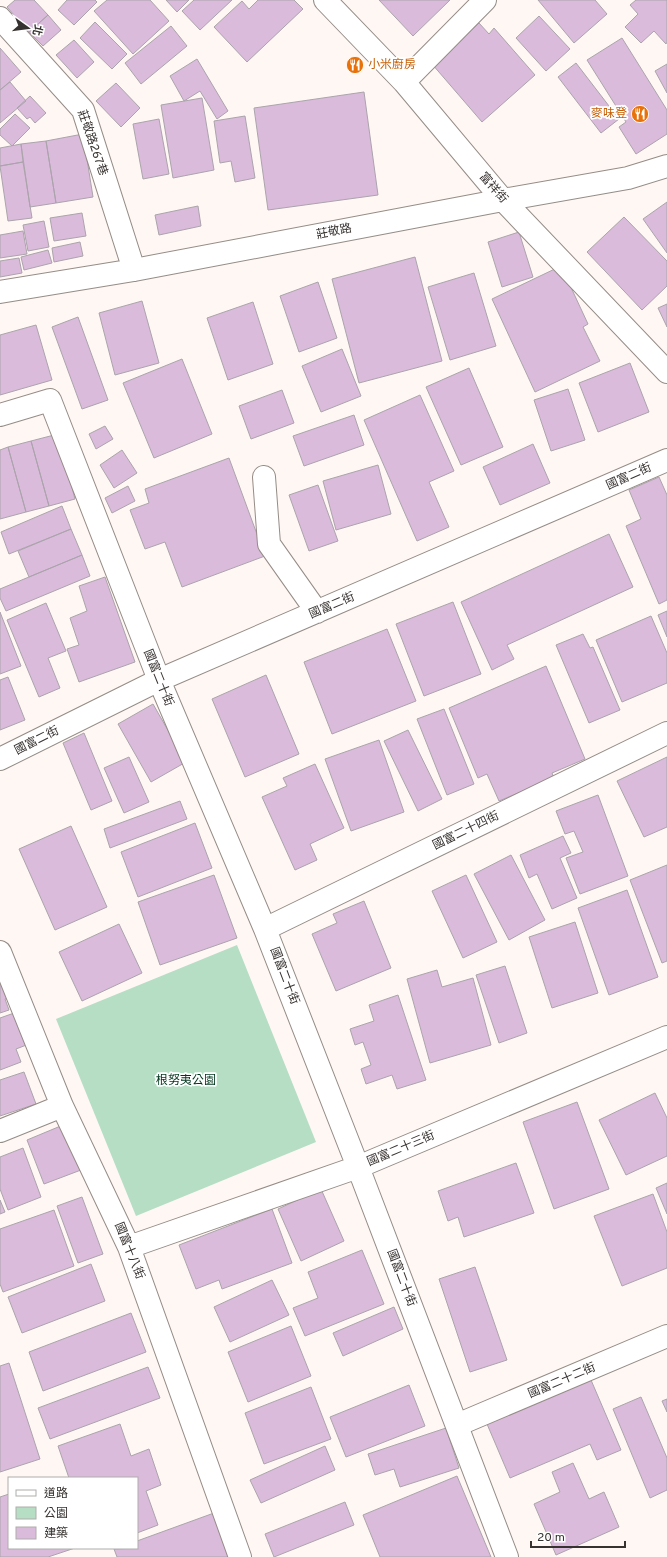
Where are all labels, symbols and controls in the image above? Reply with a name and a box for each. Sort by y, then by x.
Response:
north arrow [8,8,48,48]
text: 北 [29,23,45,37]
restaurant icon: 小米廚房 [345,55,365,75]
place label: 小米廚房 [368,57,416,73]
restaurant icon: 麥味登 [630,104,650,124]
place label: 麥味登 [591,106,627,122]
street label: 莊敬路267巷 [73,108,111,178]
street label: 富祥街 [475,169,511,207]
street label: 莊敬路 [315,221,353,243]
street label: 國富二街 [604,460,654,494]
street label: 國富二街 [307,589,357,623]
street label: 國富二十街 [139,647,177,709]
street label: 國富二街 [12,723,62,759]
street label: 國富二十四街 [430,808,502,854]
street label: 國富二十街 [266,945,302,1007]
park label: 根努夷公園 [156,1073,216,1089]
street label: 國富二十三街 [365,1128,437,1170]
street label: 國富十八街 [110,1220,148,1282]
street label: 國富二十街 [383,1247,419,1309]
street label: 國富二十二街 [526,1360,598,1402]
legend [8,1477,138,1549]
text: 道路 [44,1486,68,1502]
text: 公園 [44,1506,68,1522]
scale bar [531,1523,625,1549]
text: 建築 [44,1526,68,1542]
text: 20 m [537,1530,565,1546]

